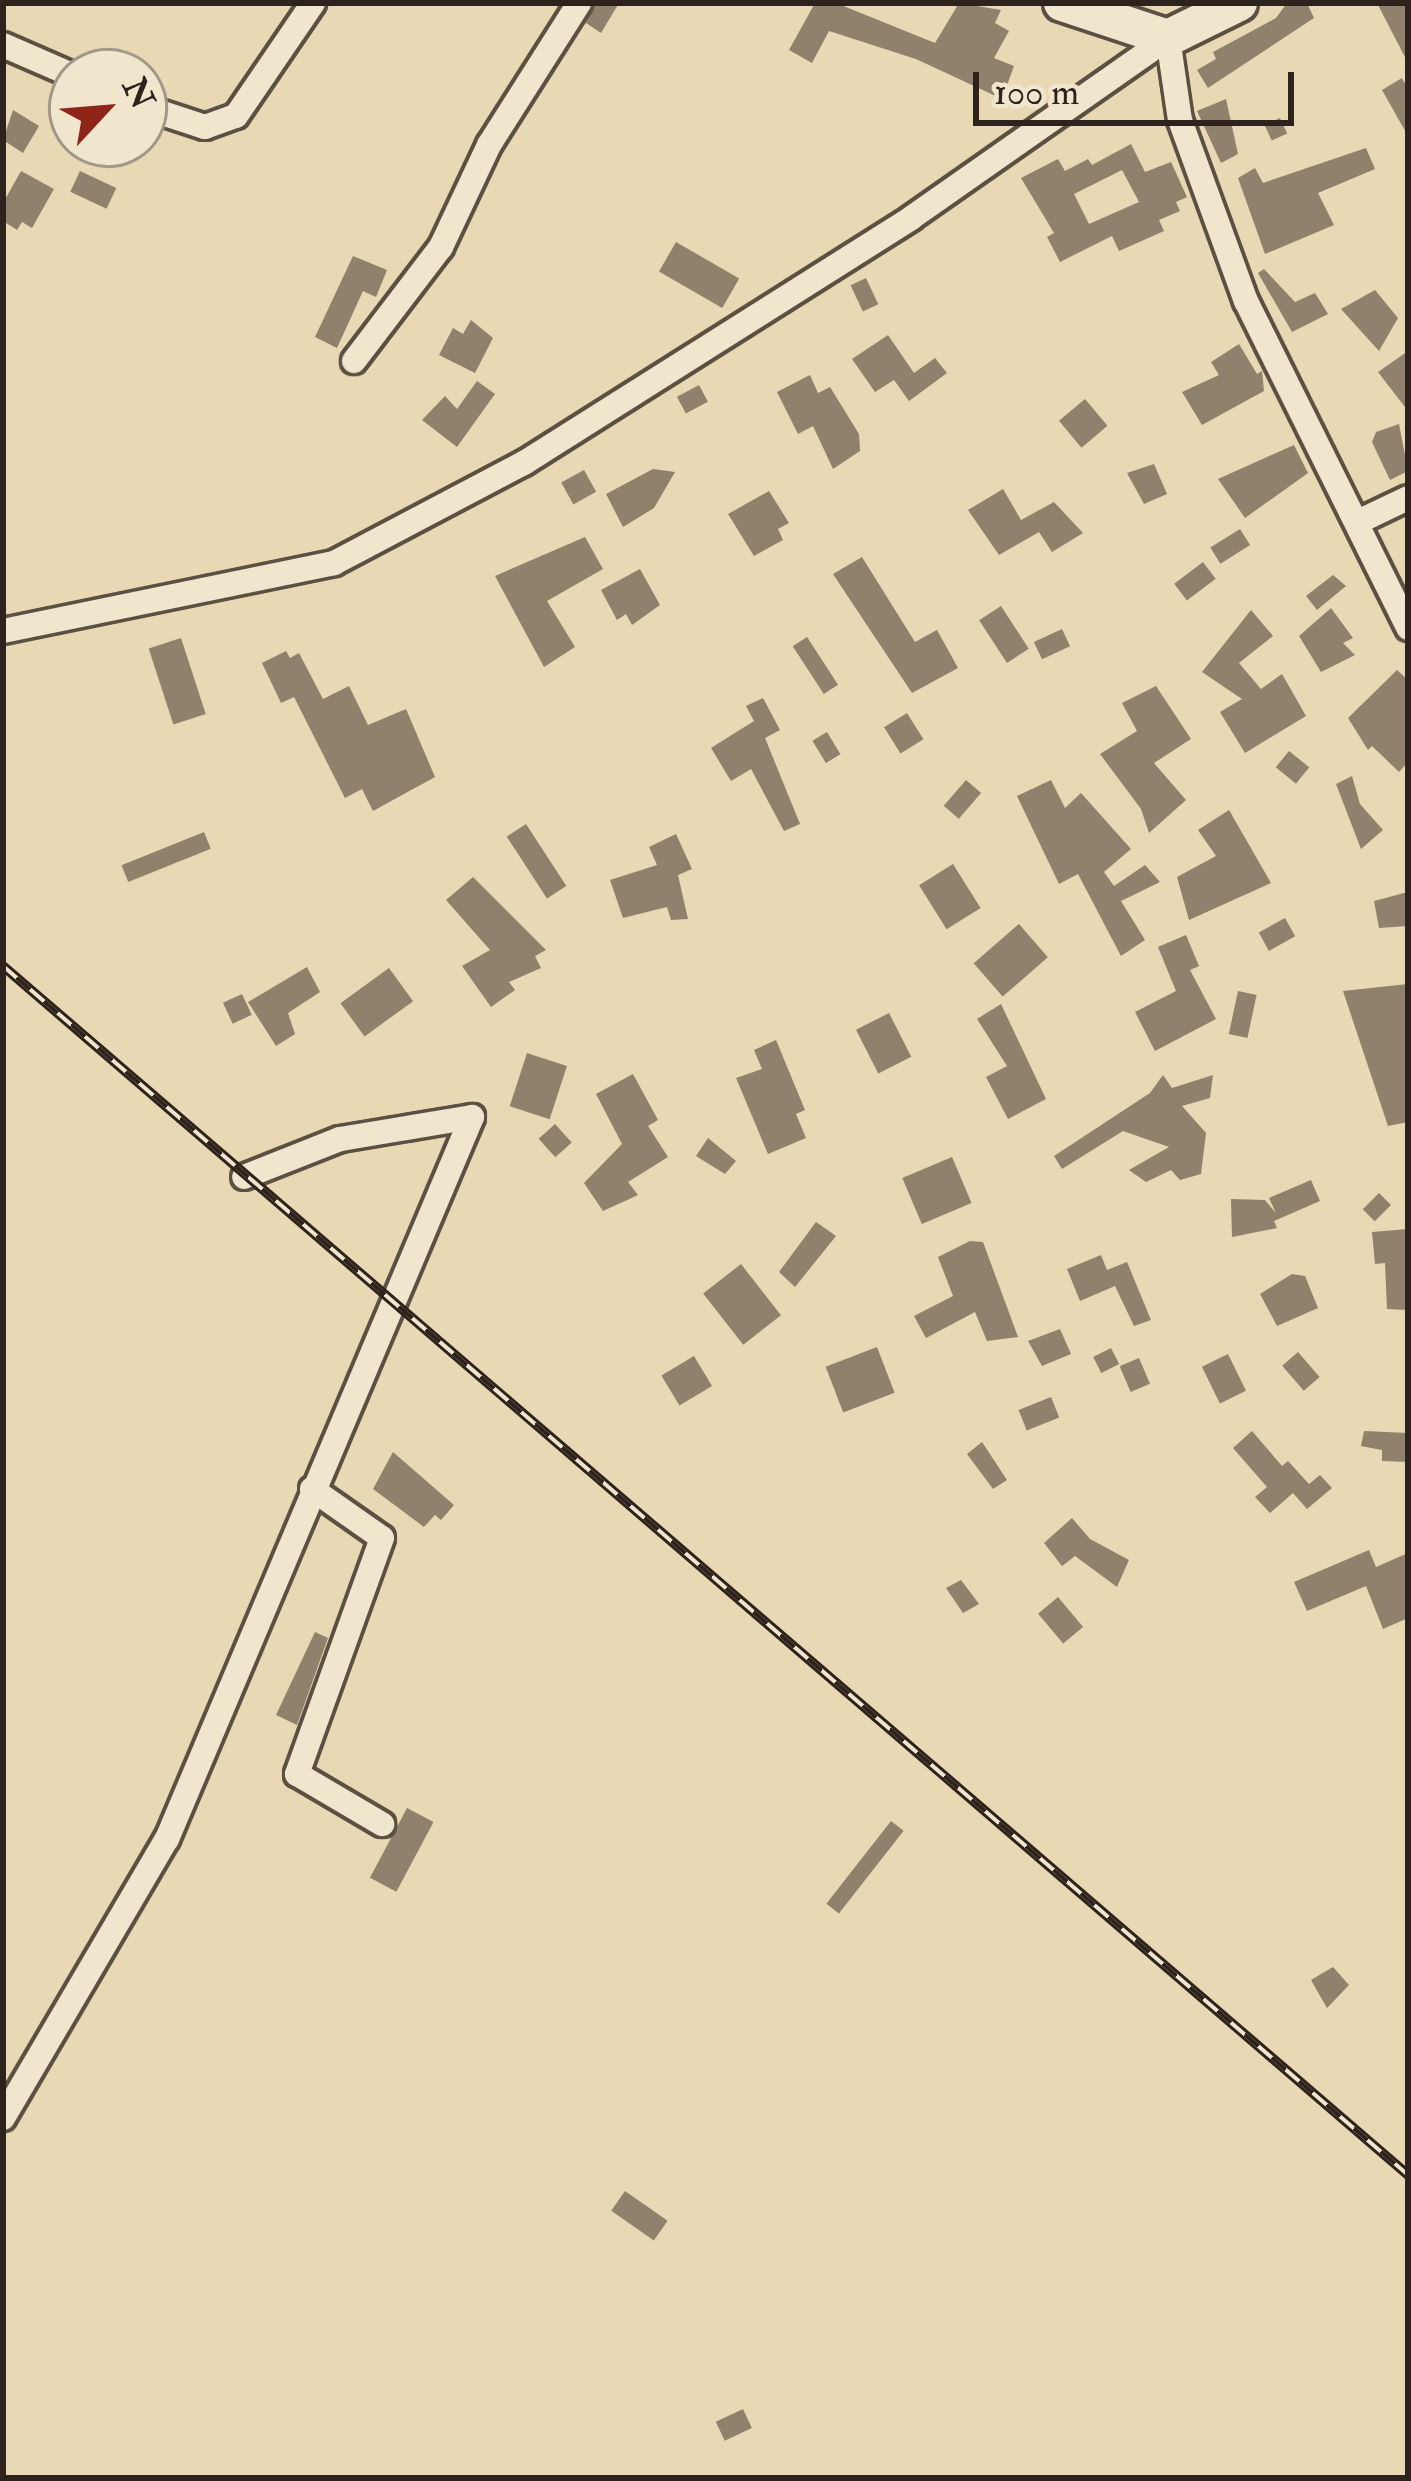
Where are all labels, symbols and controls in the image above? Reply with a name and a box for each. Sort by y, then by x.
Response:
north arrow [48,48,168,168]
scale bar [979,48,1300,122]
text: 100 m [994,70,1079,115]
text: N [113,71,163,116]

